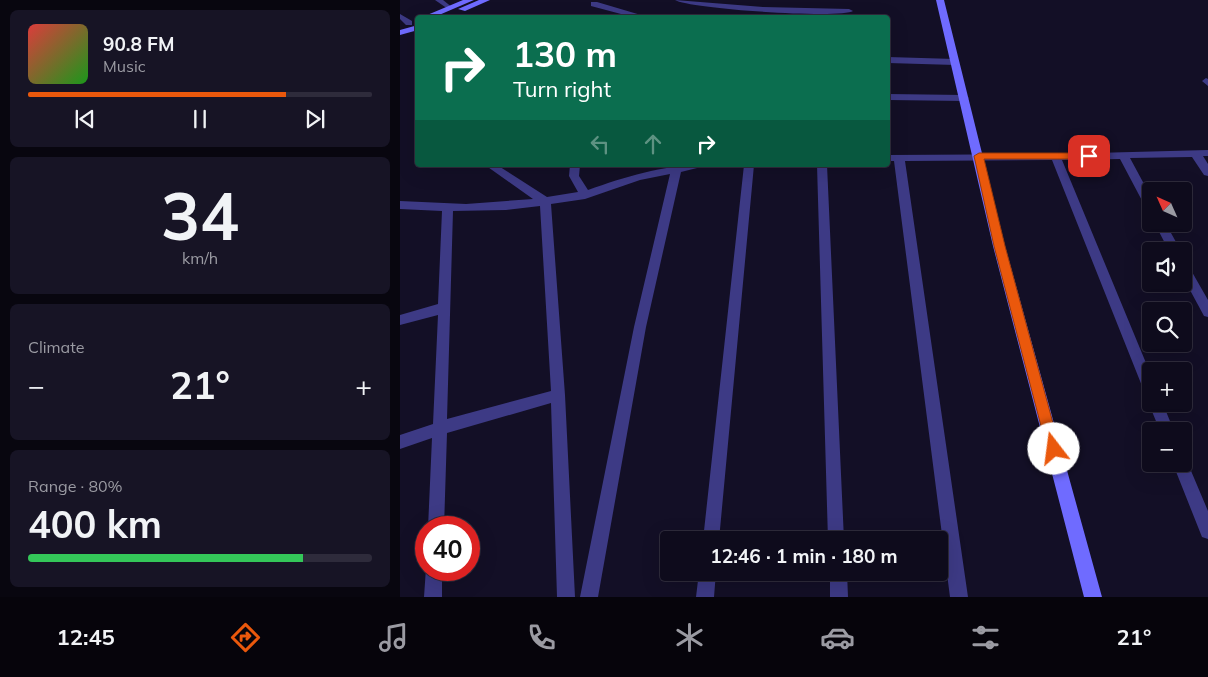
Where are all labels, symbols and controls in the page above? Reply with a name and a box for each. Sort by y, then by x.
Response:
text: 90.8 FM [103,32,175,56]
text: 130 m [513,32,617,76]
icon: right [430,35,495,100]
text: Music [103,56,146,76]
text: Turn right [513,75,611,103]
icon: previous [71,105,99,133]
icon: pause [186,105,214,133]
icon: next [301,105,329,133]
icon: left [586,130,614,158]
icon: ahead [639,130,667,158]
icon: right [692,130,720,158]
pin [1068,135,1110,177]
icon: arrive [1075,142,1103,170]
text: 34 [161,175,239,256]
north arrow [1142,182,1192,232]
map controls [1142,182,1192,472]
button: sound [1142,242,1192,292]
text: km/h [182,248,218,268]
button: search [1142,302,1192,352]
text: Climate [28,337,84,357]
text: 21° [170,361,230,409]
button: + [1142,362,1192,412]
text: − [28,368,45,403]
text: + [355,368,372,403]
position arrow [1027,422,1079,474]
button: − [1142,422,1192,472]
text: Range · 80% [28,476,123,496]
text: 400 km [28,500,162,548]
speed limit sign: 40 [415,516,480,581]
text: 12:46 · 1 min · 180 m [710,544,898,568]
icon: directions [228,620,263,655]
icon: music [376,620,411,655]
icon: phone [524,620,559,655]
icon: climate [672,620,707,655]
icon: car [820,620,855,655]
icon: filters [968,620,1003,655]
text: 12:45 [57,623,115,651]
text: 21° [1117,623,1151,651]

